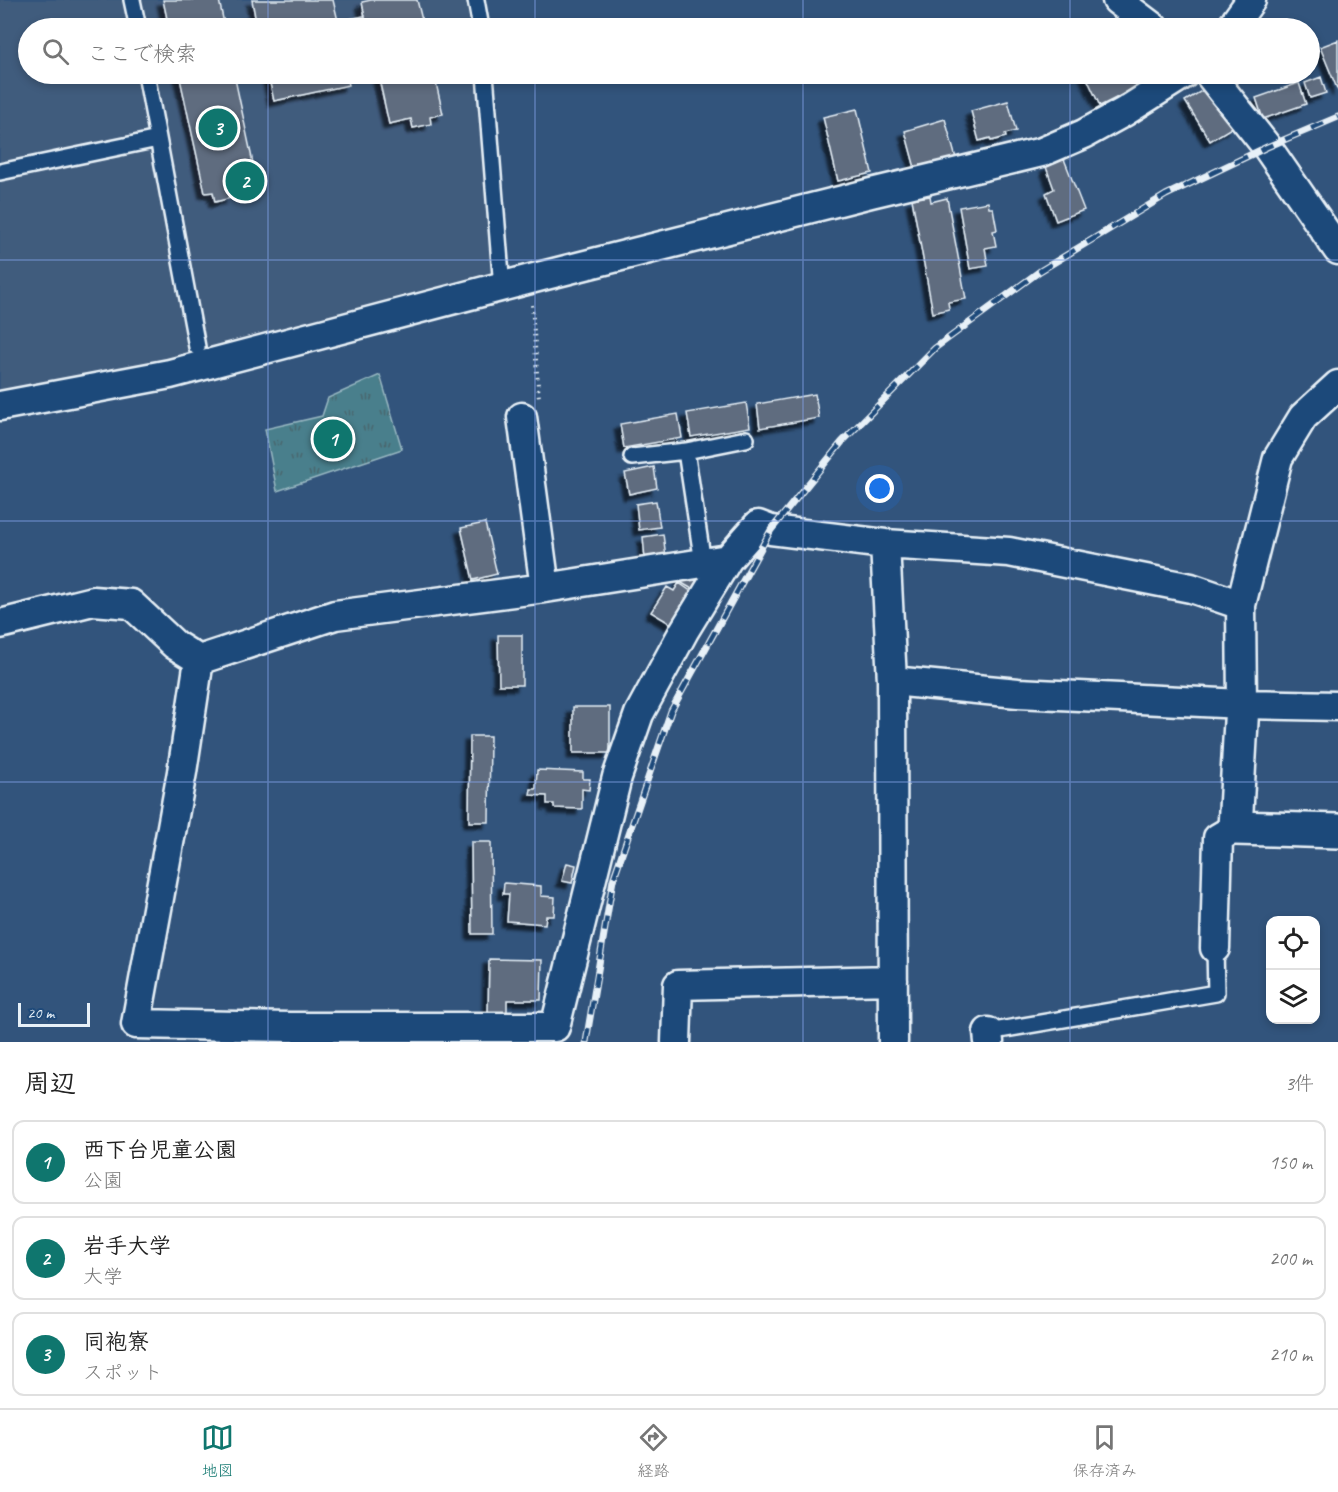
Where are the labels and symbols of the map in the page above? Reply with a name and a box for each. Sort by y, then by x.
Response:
pin: 3 [198,106,238,150]
pin: 2 [226,158,264,204]
pin: 1 [314,416,352,462]
your location [865,474,894,503]
scale bar [18,1000,90,1028]

